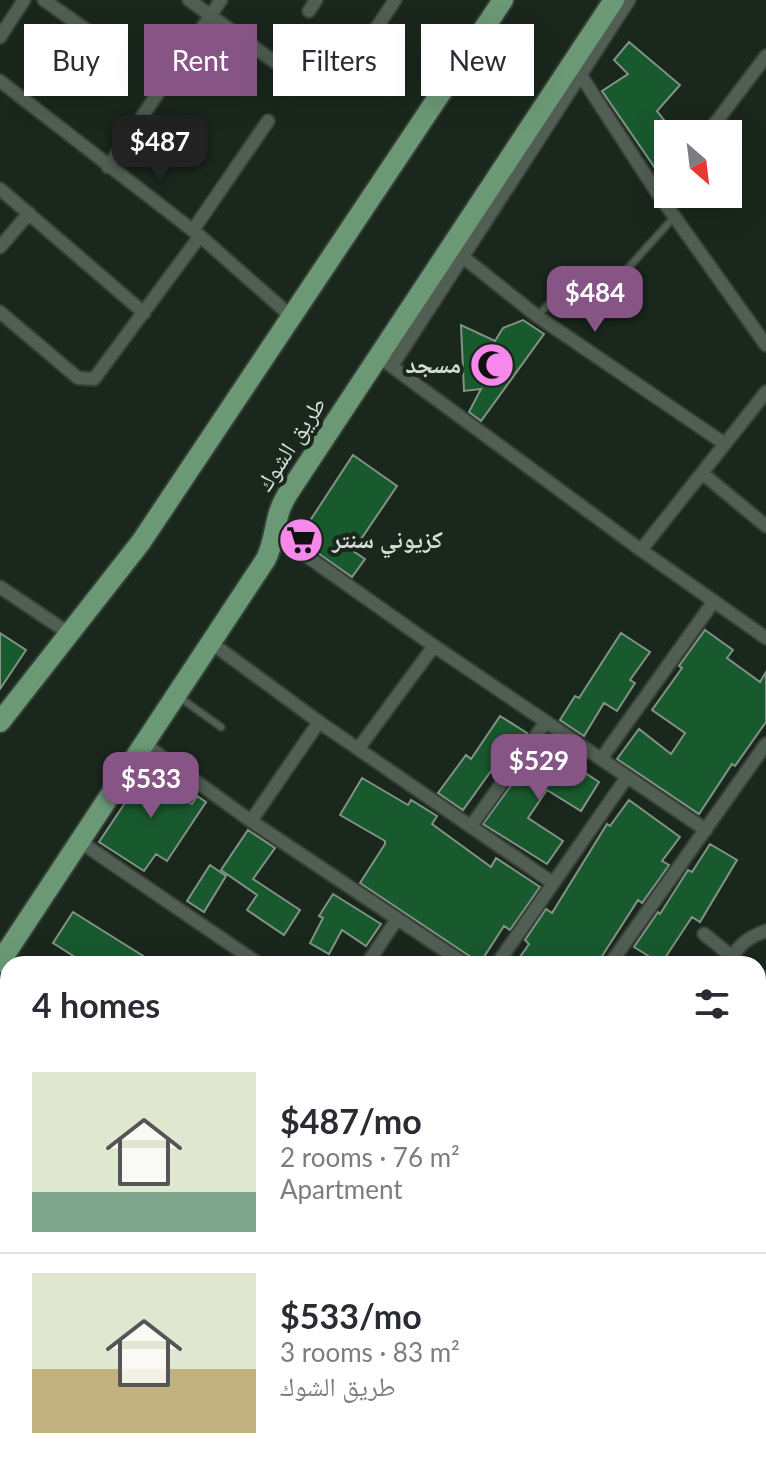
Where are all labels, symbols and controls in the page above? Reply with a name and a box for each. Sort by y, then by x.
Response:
chip: Buy [24,24,128,96]
chip: Rent [144,24,257,96]
chip: Filters [273,24,405,96]
chip: New [421,24,534,96]
pin: $487 [113,115,207,183]
north arrow [654,120,742,208]
map controls [654,120,742,208]
text: $487 [130,125,190,157]
pin: $484 [548,266,642,334]
text: $484 [565,276,625,308]
mosque icon: مسجد [468,341,516,389]
place label: مسجد [406,349,461,378]
street label: طريق الشوك [249,391,332,496]
supermarket icon: كزيوني سنتر [277,516,325,564]
place label: كزيوني سنتر [331,524,443,559]
pin: $529 [492,734,586,802]
text: $529 [509,744,569,776]
pin: $533 [104,752,198,820]
text: $533 [121,762,181,794]
icon: filters [690,982,734,1026]
text: 4 homes [32,984,160,1025]
text: $487/mo [280,1100,422,1141]
icon: home [96,1104,192,1200]
text: 2 rooms · 76 m² [280,1141,460,1173]
text: Apartment [280,1173,403,1205]
text: $533/mo [280,1295,422,1336]
icon: home [96,1305,192,1401]
text: 3 rooms · 83 m² [280,1336,460,1368]
text: طريق الشوك [280,1370,396,1402]

